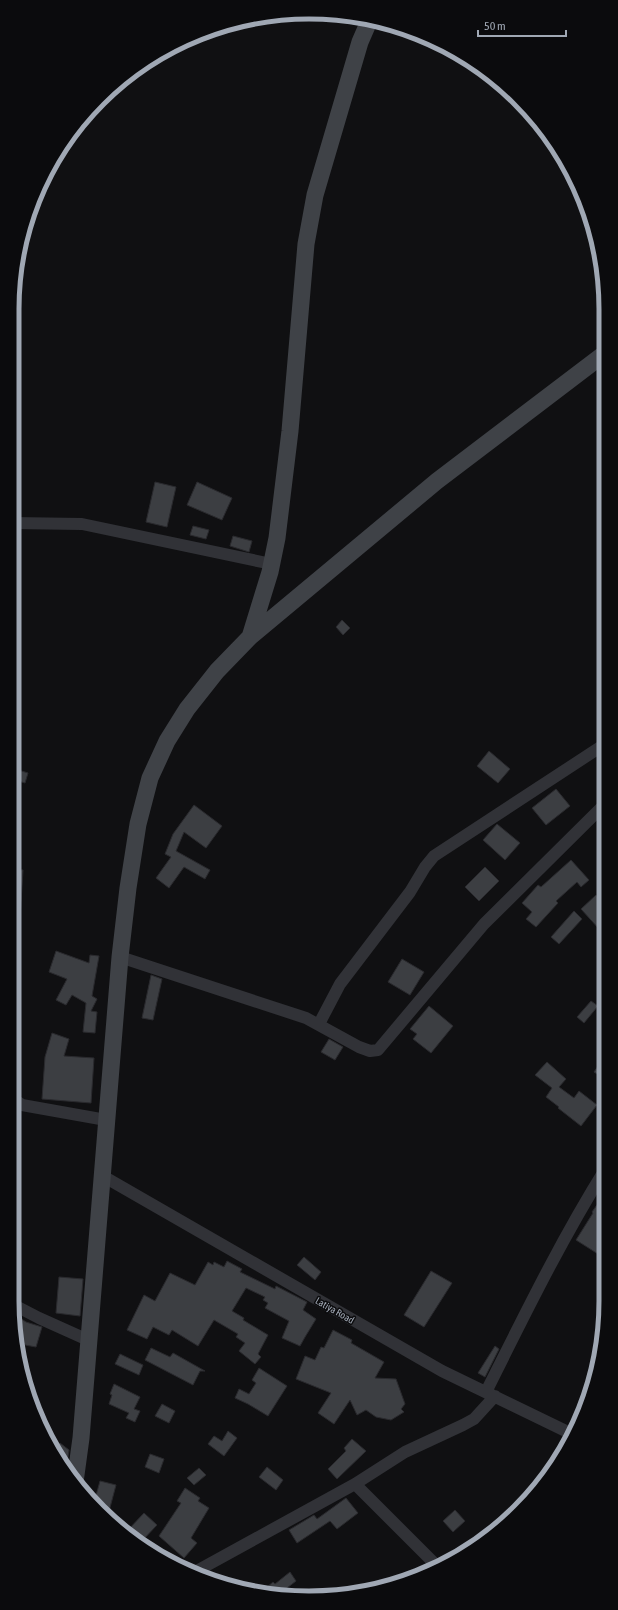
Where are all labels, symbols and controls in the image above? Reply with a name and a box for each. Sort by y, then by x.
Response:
scale bar [478,12,566,38]
text: 50 m [484,19,506,33]
street label: Latiya Road [313,1295,356,1326]

